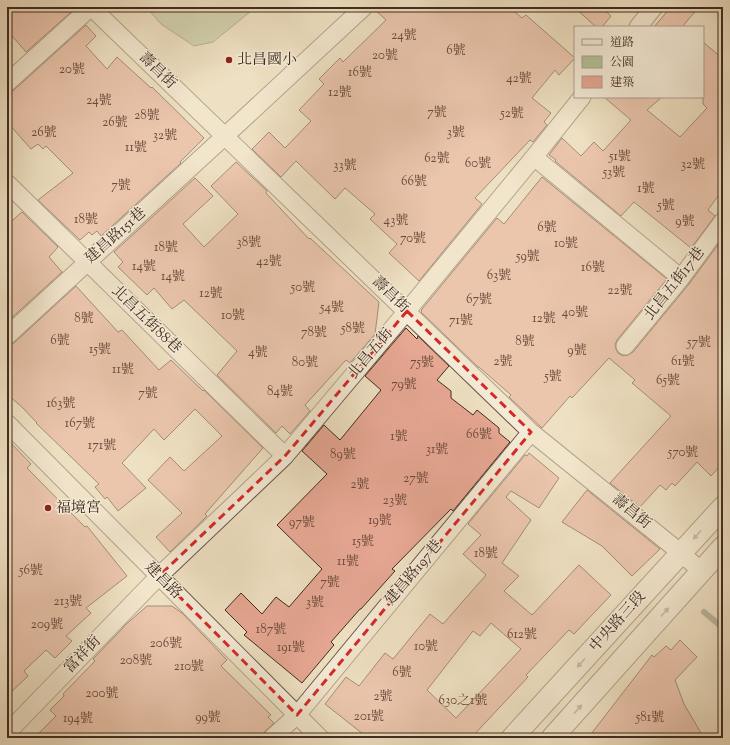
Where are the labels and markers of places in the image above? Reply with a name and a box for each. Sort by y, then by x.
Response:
place label: 北昌國小 [237,50,297,71]
marker: 北昌國小 [224,55,234,65]
place label: 福境宮 [56,498,101,519]
marker: 福境宮 [43,503,53,513]

